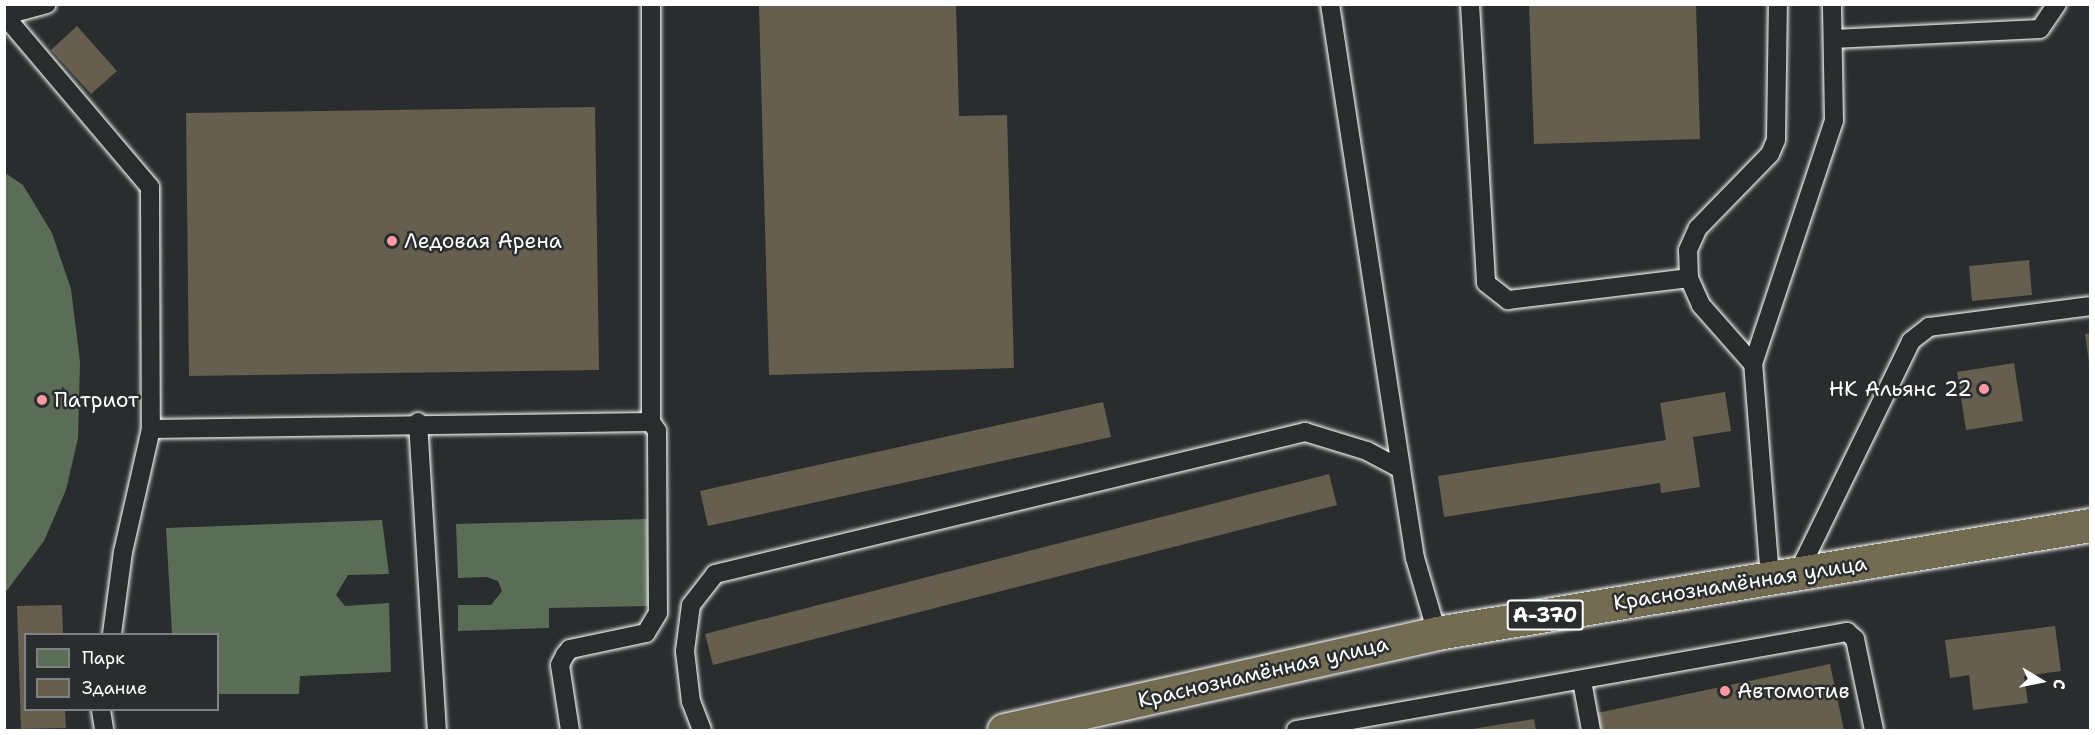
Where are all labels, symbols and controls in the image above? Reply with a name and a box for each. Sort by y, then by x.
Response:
place label: Ледовая Арена [404,228,562,254]
marker: Ледовая Арена [385,234,399,248]
place label: НК Альянс 22 [1829,376,1972,402]
marker: НК Альянс 22 [1977,382,1991,396]
place label: Патриот [54,387,139,413]
marker: Патриот [35,393,49,407]
street label: Краснознамённая улица [1611,551,1869,615]
road number: А-370 [1506,598,1584,632]
street label: Краснознамённая улица [1135,631,1391,713]
legend [24,633,219,711]
text: Парк [82,646,125,670]
north arrow [2011,651,2071,711]
text: Здание [82,676,147,700]
place label: Автомотив [1737,678,1850,704]
text: С [2048,678,2070,691]
marker: Автомотив [1718,684,1732,698]

